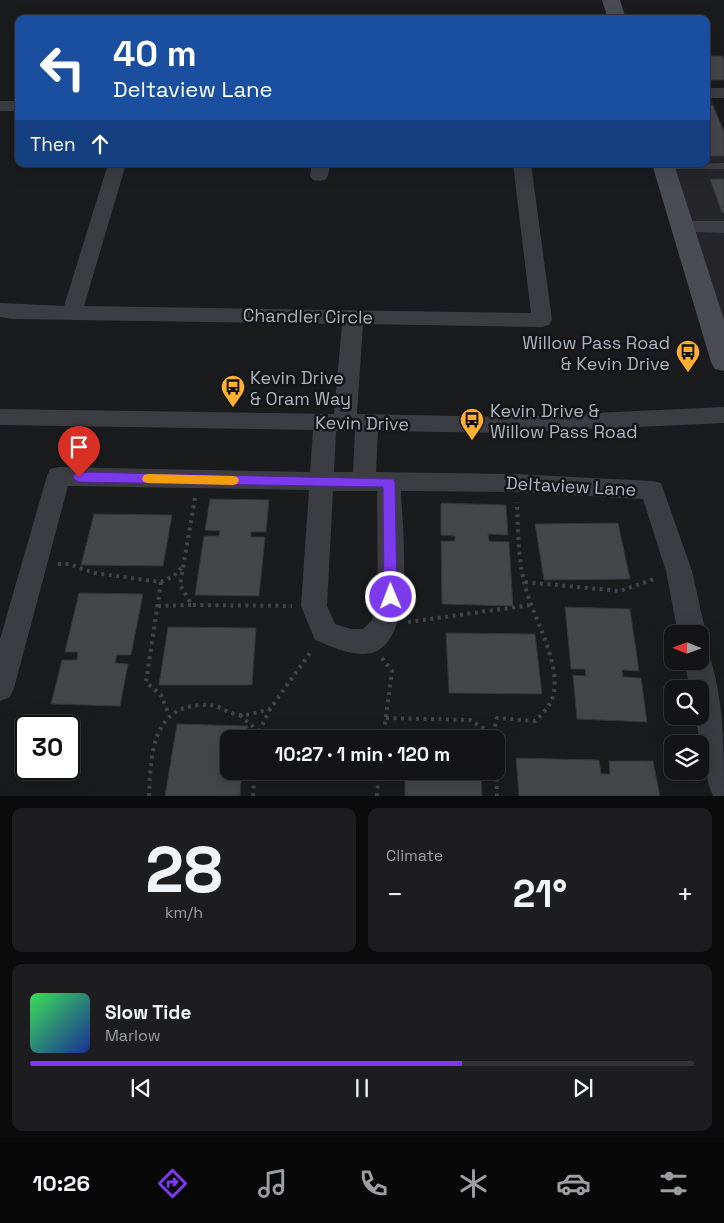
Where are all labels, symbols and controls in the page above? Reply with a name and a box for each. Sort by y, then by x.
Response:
text: 40 m [113,32,197,76]
icon: left [30,35,95,100]
text: Deltaview Lane [113,75,273,103]
icon: ahead [86,130,114,158]
text: Then [30,132,76,157]
street label: Chandler Circle [243,303,373,329]
place label: Willow Pass Road & Kevin Drive [522,331,670,375]
bus stop icon: Willow Pass Road & Kevin Drive [675,339,701,373]
place label: Kevin Drive & Oram Way [250,366,351,410]
bus stop icon: Kevin Drive & Oram Way [220,374,246,408]
place label: Kevin Drive & Willow Pass Road [490,399,638,443]
bus stop icon: Kevin Drive & Willow Pass Road [459,407,485,441]
street label: Kevin Drive [315,411,409,435]
pin [58,426,100,477]
icon: arrive [65,433,93,461]
street label: Deltaview Lane [505,471,637,501]
position arrow [364,570,416,622]
north arrow [664,625,709,670]
map controls [664,625,709,780]
button: search [664,680,709,725]
speed limit sign: 30 [15,715,80,780]
button: layers [664,735,709,780]
text: 10:27 · 1 min · 120 m [275,742,450,767]
text: 28 [145,828,223,911]
text: Climate [386,845,443,866]
text: 21° [513,870,567,918]
text: − [386,876,403,912]
text: + [677,876,694,912]
text: km/h [165,902,203,923]
text: Slow Tide [105,1000,191,1025]
text: Marlow [105,1025,161,1046]
icon: previous [127,1074,155,1102]
icon: pause [348,1074,376,1102]
icon: next [569,1074,597,1102]
icon: directions [155,1166,190,1201]
icon: music [255,1166,290,1201]
icon: phone [356,1166,391,1201]
icon: climate [456,1166,491,1201]
icon: car [556,1166,591,1201]
icon: filters [656,1166,691,1201]
text: 10:26 [33,1169,90,1197]

